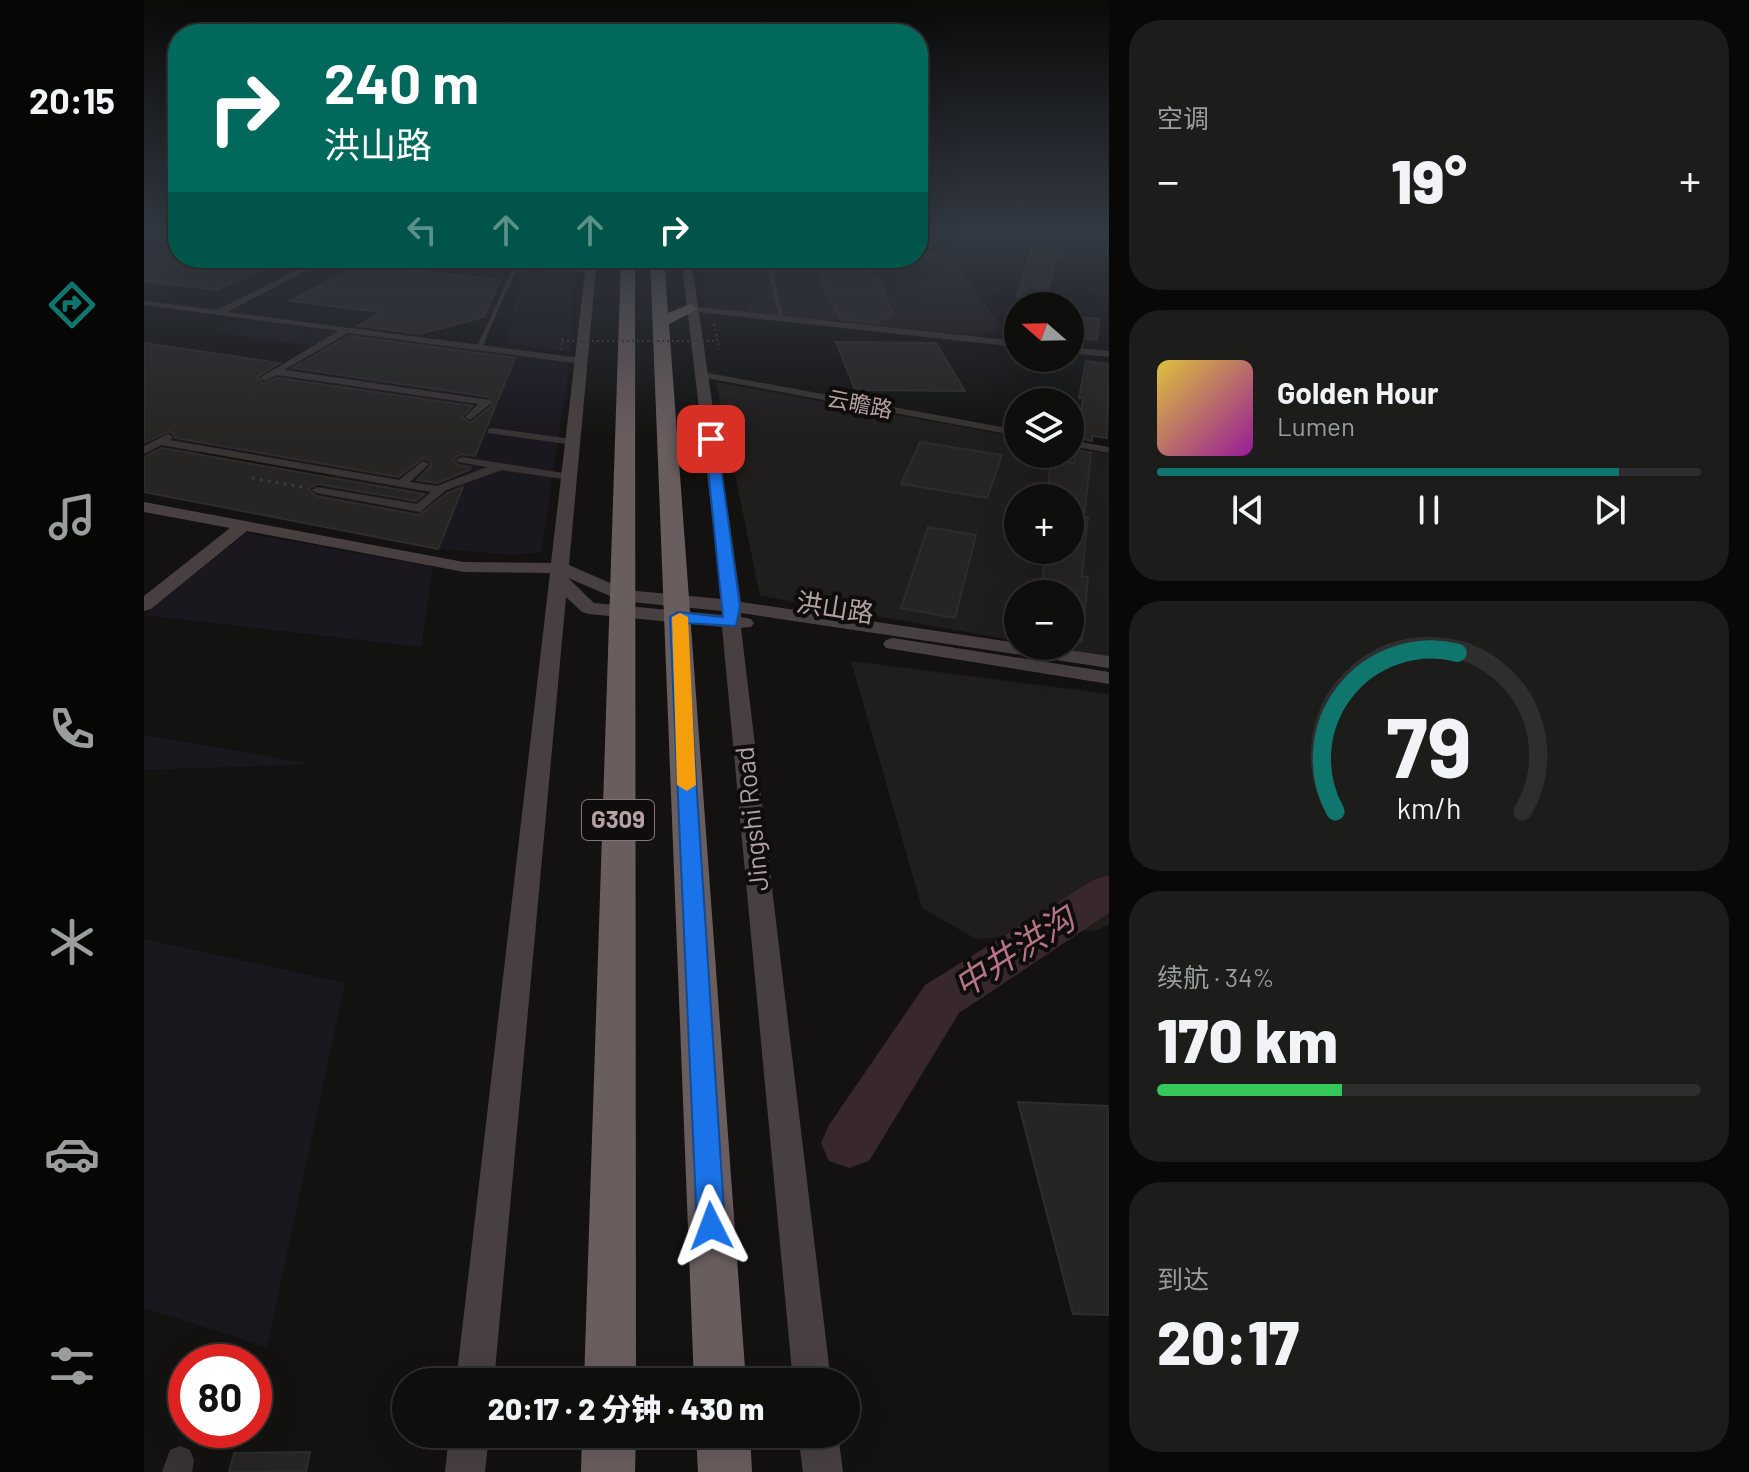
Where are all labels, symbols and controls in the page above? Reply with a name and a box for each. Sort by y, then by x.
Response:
text: 240 m [324,48,479,115]
icon: right [192,56,296,160]
text: 20:15 [29,78,115,121]
text: 空调 [1157,102,1209,133]
text: 洪山路 [324,122,432,165]
text: 19° [1391,144,1467,216]
text: − [1157,153,1179,206]
text: + [1679,153,1701,206]
icon: left [400,208,444,252]
icon: ahead [484,208,528,252]
icon: ahead [568,208,612,252]
icon: right [652,208,696,252]
icon: directions [44,277,100,333]
north arrow [1004,292,1084,372]
map controls [1004,292,1084,660]
text: Golden Hour [1277,374,1439,410]
street label: 云瞻路 [825,384,895,422]
button: layers [1004,388,1084,468]
pin [677,405,745,473]
text: Lumen [1277,410,1355,441]
icon: arrive [689,417,733,461]
button: + [1004,484,1084,564]
icon: previous [1226,488,1270,532]
icon: pause [1407,488,1451,532]
icon: next [1588,488,1632,532]
icon: music [44,489,100,545]
button: − [1004,580,1084,660]
street label: 洪山路 [794,585,876,628]
text: 79 [1386,695,1472,795]
icon: phone [44,701,100,757]
street label: Jingshi Road [728,745,774,893]
text: km/h [1397,790,1461,825]
road number: G309 [582,800,654,840]
water label: 中井洪沟 [945,894,1085,1005]
icon: climate [44,914,100,970]
text: 续航 · 34% [1157,961,1275,992]
text: 170 km [1157,1003,1338,1075]
icon: car [44,1126,100,1182]
position arrow [669,1184,753,1268]
text: 到达 [1157,1263,1209,1294]
text: 20:17 [1157,1305,1299,1377]
icon: filters [44,1338,100,1394]
speed limit sign: 80 [168,1344,272,1448]
text: 20:17 · 2 分钟 · 430 m [488,1390,764,1426]

